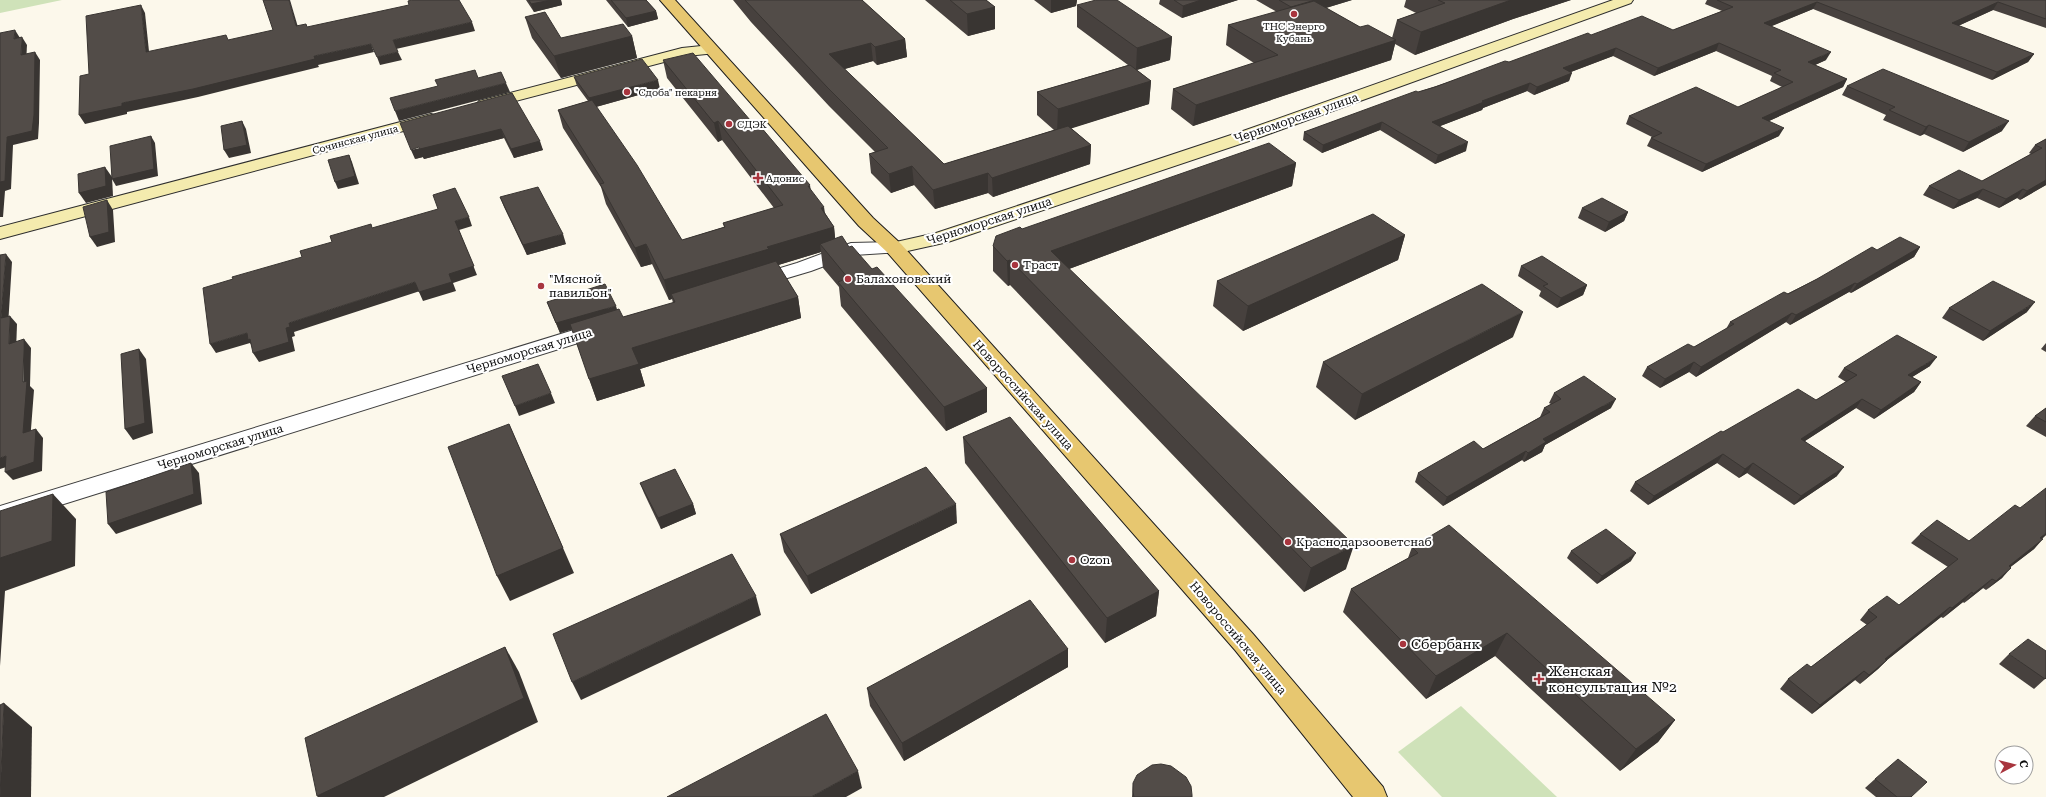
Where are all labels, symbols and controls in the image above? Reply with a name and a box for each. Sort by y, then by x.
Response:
marker: ТНС Энерго Кубань [1289,9,1299,19]
place label: ТНС Энерго Кубань [1263,21,1325,44]
marker: "Сдоба" пекарня [622,87,632,97]
place label: "Сдоба" пекарня [635,87,717,98]
street label: Черноморская улица [1232,90,1361,146]
marker: СДЭК [724,119,734,129]
place label: СДЭК [737,119,768,130]
street label: Сочинская улица [311,123,400,156]
marker: Адонис [753,173,763,183]
place label: Адонис [766,173,805,184]
street label: Черноморская улица [925,194,1054,248]
place label: Траст [1023,258,1059,272]
marker: Траст [1010,260,1020,270]
place label: "Мясной павильон" [549,272,612,300]
place label: Балахоновский [856,272,951,286]
marker: Балахоновский [843,274,853,284]
marker: "Мясной павильон" [536,281,546,291]
street label: Черноморская улица [464,325,594,377]
street label: Новороссийская улица [970,337,1076,453]
street label: Черноморская улица [155,421,285,473]
place label: Краснодарзооветснаб [1296,535,1432,549]
marker: Краснодарзооветснаб [1283,537,1293,547]
place label: Ozon [1080,553,1111,567]
marker: Ozon [1067,555,1077,565]
street label: Новороссийская улица [1187,579,1290,698]
place label: Сбербанк [1411,636,1481,652]
marker: Сбербанк [1398,639,1408,649]
place label: Женская консультация №2 [1548,663,1677,695]
marker: Женская консультация №2 [1533,673,1545,685]
north arrow [1994,745,2034,785]
text: С [2017,759,2030,769]

